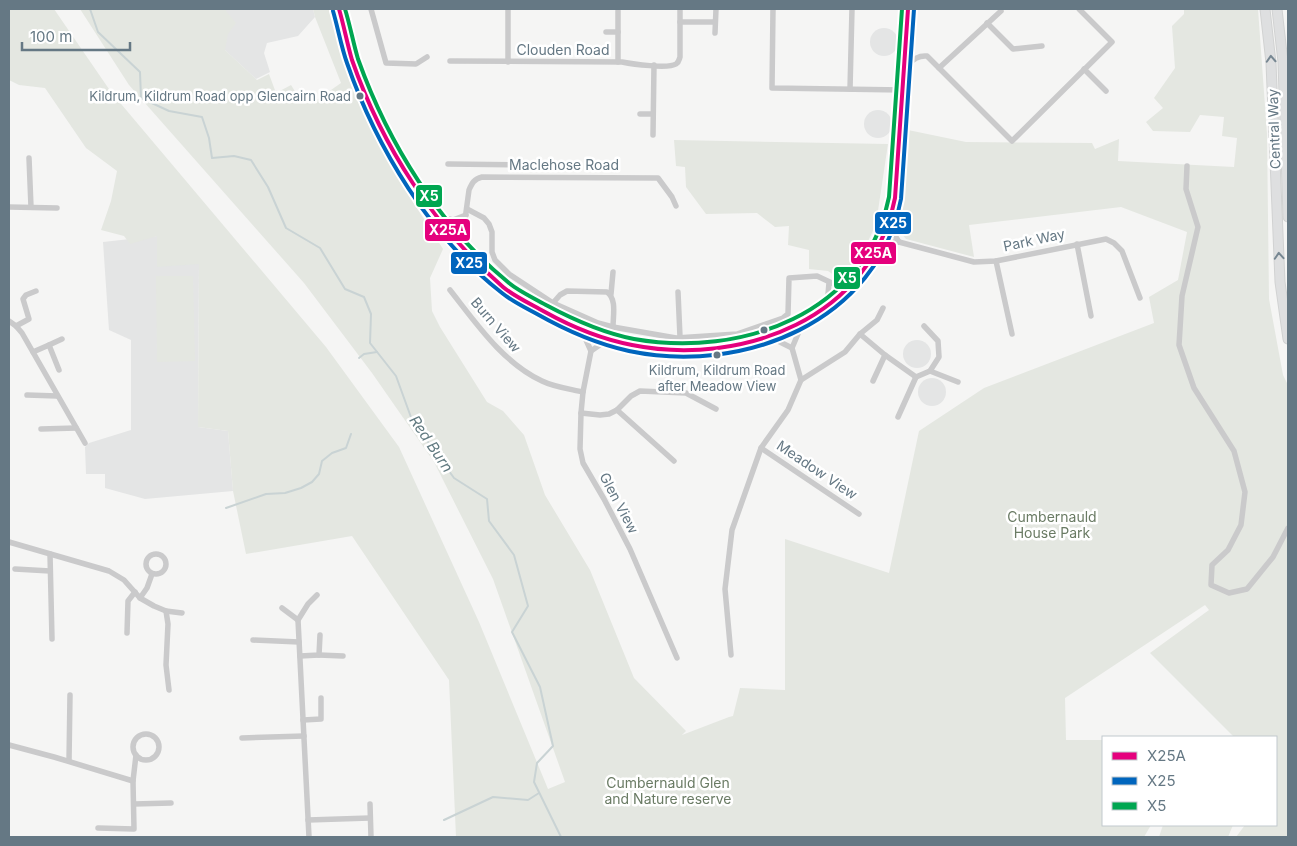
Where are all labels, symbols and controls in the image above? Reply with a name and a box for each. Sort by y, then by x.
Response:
scale bar [22,20,130,52]
text: 100 m [30,27,72,46]
street label: Clouden Road [516,41,610,58]
one-way arrow [1266,55,1277,63]
place label: Kildrum, Kildrum Road opp Glencairn Road [89,88,351,104]
street label: Central Way [1264,88,1283,169]
marker: Kildrum, Kildrum Road opp Glencairn Road [355,91,365,101]
street label: Maclehose Road [509,156,619,173]
line badge: X5 [415,184,443,208]
text: X5 [419,187,439,204]
line badge: X25 [874,211,912,235]
text: X25 [879,214,907,231]
line badge: X25A [424,218,471,242]
text: X25A [429,221,468,238]
street label: Park Way [1002,225,1066,254]
line badge: X25A [850,241,897,265]
text: X25A [854,244,893,261]
line badge: X25 [450,251,488,275]
one-way arrow [1273,252,1284,260]
text: X25 [455,254,483,271]
line badge: X5 [833,266,861,290]
text: X5 [837,269,857,286]
street label: Burn View [468,294,525,356]
unlabelled marker [759,325,769,335]
marker: Kildrum, Kildrum Road after Meadow View [712,350,722,360]
place label: Kildrum, Kildrum Road after Meadow View [649,362,785,394]
water label: Red Burn [405,411,458,476]
street label: Meadow View [774,436,861,503]
street label: Glen View [596,469,643,536]
park label: Cumbernauld House Park [1007,508,1097,541]
legend [1102,736,1277,826]
text: X25A [1147,746,1186,765]
text: X25 [1147,771,1176,790]
park label: Cumbernauld Glen and Nature reserve [604,774,732,807]
text: X5 [1147,796,1166,815]

